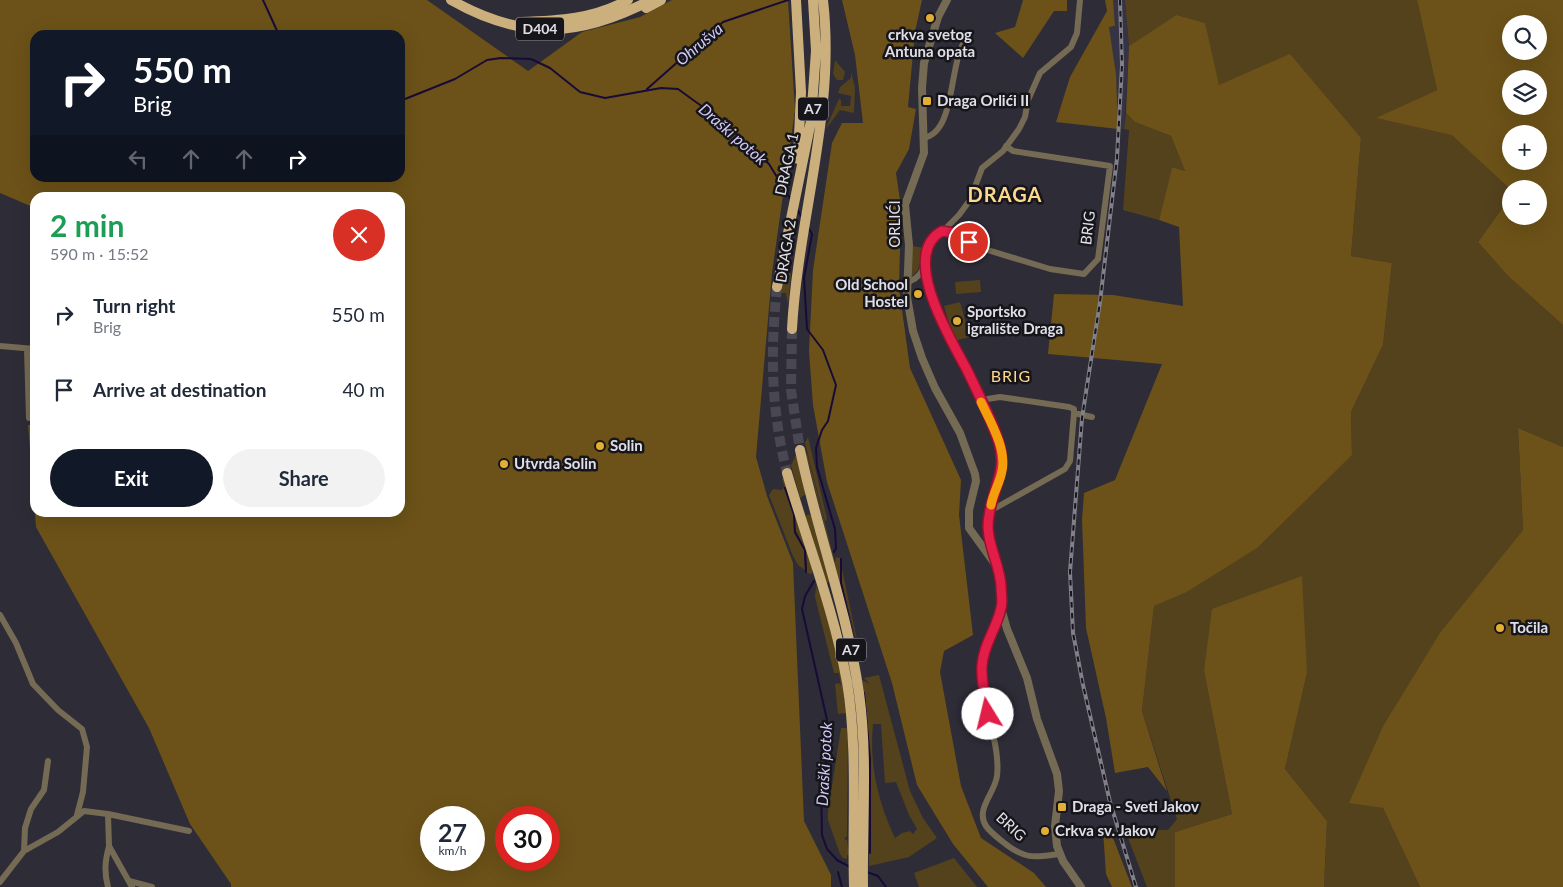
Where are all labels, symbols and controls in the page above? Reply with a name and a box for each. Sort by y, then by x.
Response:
marker: crkva svetog Antuna opata [924,12,936,24]
map controls [1502,15,1547,225]
button: search [1502,15,1547,60]
road number: D404 [516,18,564,40]
water label: Ohrušva [671,18,726,69]
place label: crkva svetog Antuna opata [884,25,975,60]
text: 550 m [133,48,232,90]
icon: right [50,50,115,115]
button: layers [1502,70,1547,115]
text: Brig [133,90,172,117]
place label: Draga Orlići II [937,91,1029,109]
marker: Draga Orlići II [921,95,933,107]
road number: A7 [798,98,828,120]
water label: Draški potok [695,99,771,169]
button: + [1502,125,1547,170]
street label: DRAGA 1 [771,131,801,197]
icon: left [124,145,152,173]
icon: ahead [177,145,205,173]
icon: ahead [230,145,258,173]
icon: right [283,145,311,173]
button: − [1502,180,1547,225]
district label: DRAGA [968,182,1042,206]
street label: ORLIĆI [885,200,903,248]
text: 2 min [50,207,124,243]
button: close [333,209,385,261]
street label: BRIG [1076,210,1098,246]
street label: DRAGA 2 [771,218,799,284]
pin [948,221,990,263]
icon: arrive [955,228,983,256]
text: 590 m · 15:52 [50,244,149,263]
place label: Old School Hostel [835,275,908,310]
marker: Old School Hostel [912,288,924,300]
text: Turn right [93,294,175,317]
icon: right [50,301,78,329]
place label: Sportsko igralište Draga [967,302,1063,337]
text: 550 m [331,303,385,326]
marker: Sportsko igralište Draga [951,315,963,327]
text: Brig [93,317,121,336]
district label: BRIG [991,366,1031,385]
icon: arrive [50,376,78,404]
text: Arrive at destination [93,378,266,401]
text: 40 m [342,378,385,401]
place label: Solin [610,436,643,454]
marker: Solin [594,440,606,452]
button: Exit [50,449,213,507]
button: Share [223,449,385,507]
place label: Utvrda Solin [514,454,596,472]
marker: Utvrda Solin [498,458,510,470]
place label: Točila [1510,618,1548,636]
marker: Točila [1494,622,1506,634]
road number: A7 [836,638,866,662]
position arrow [961,687,1013,739]
water label: Draški potok [812,721,835,806]
place label: Draga - Sveti Jakov [1072,797,1199,815]
marker: Draga - Sveti Jakov [1056,801,1068,813]
speed limit sign: 30 [495,806,560,871]
street label: BRIG [993,808,1030,845]
text: 27 [438,817,467,847]
place label: Crkva sv. Jakov [1055,821,1156,839]
marker: Crkva sv. Jakov [1039,825,1051,837]
text: km/h [438,843,467,858]

